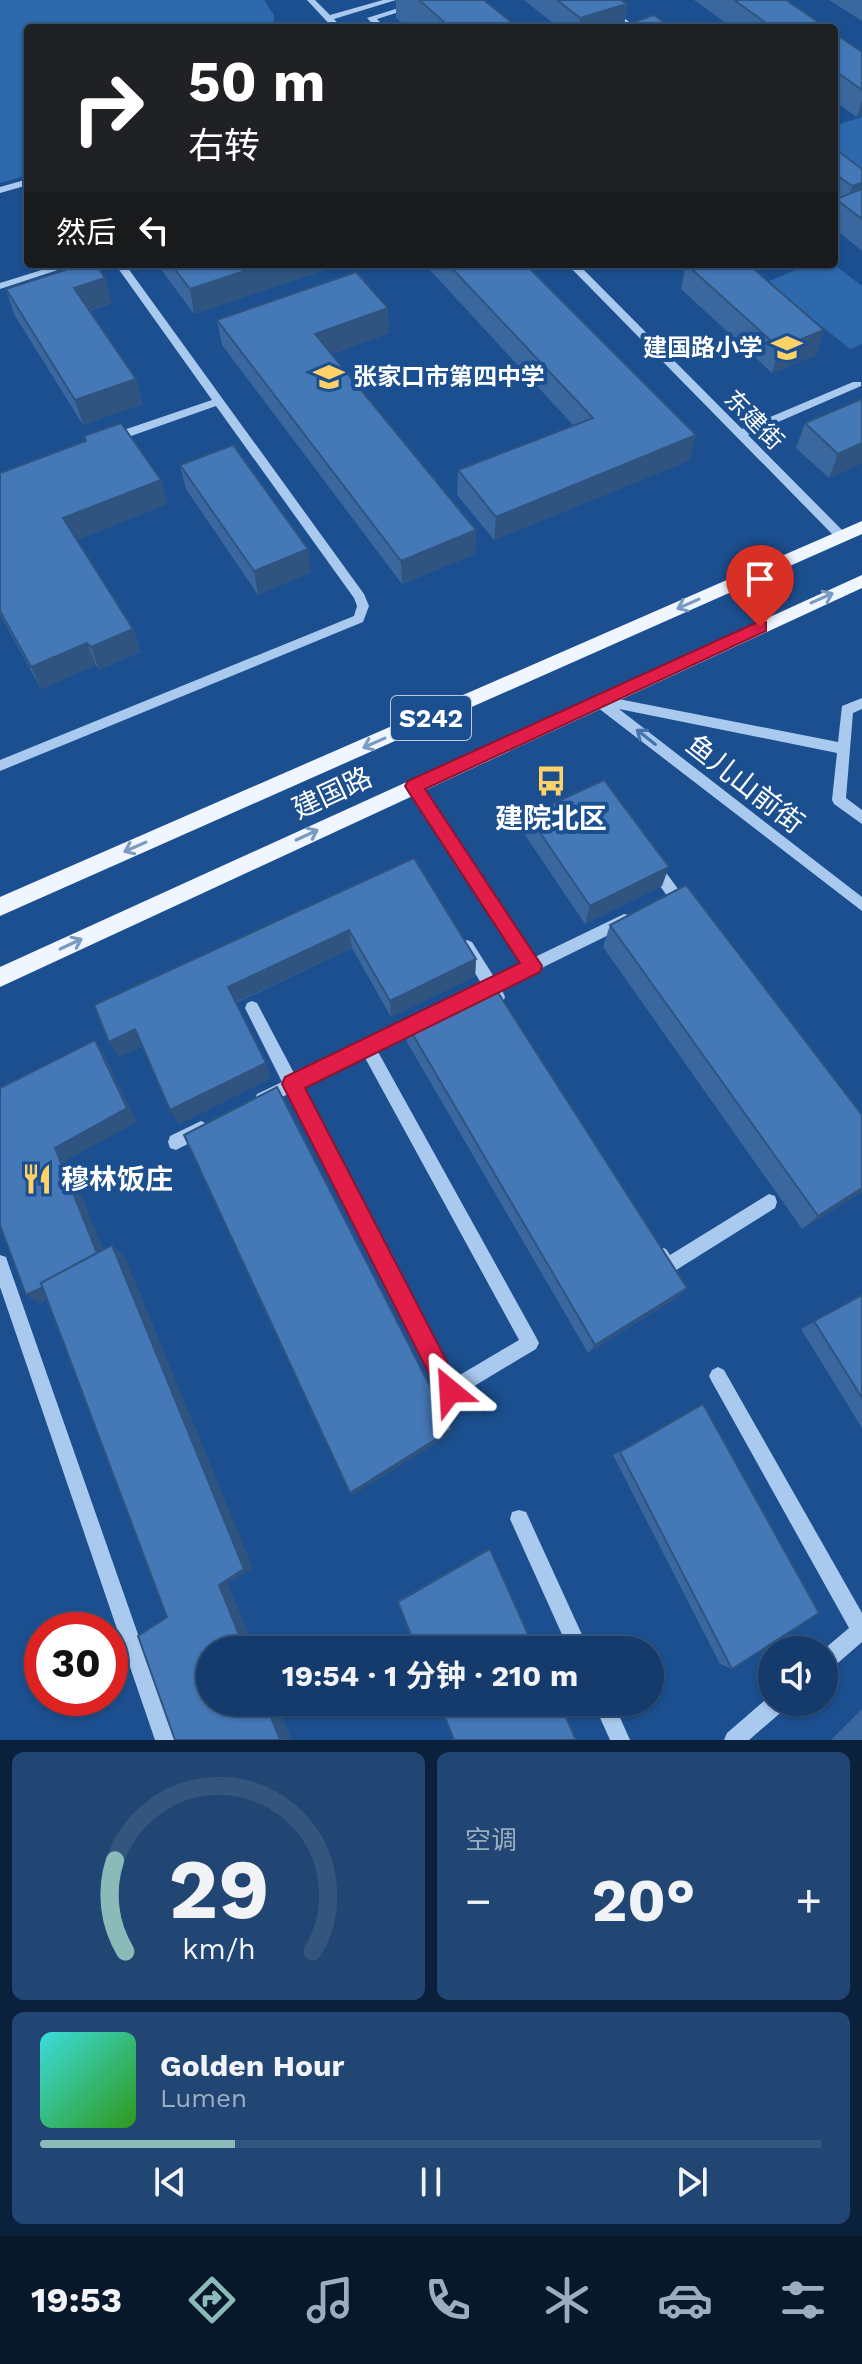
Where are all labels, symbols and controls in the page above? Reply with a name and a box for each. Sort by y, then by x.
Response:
text: 50 m [188,49,325,115]
icon: right [56,56,160,160]
text: 右转 [188,125,260,167]
icon: left [132,208,176,252]
text: 然后 [56,215,116,250]
school or university icon: 建国路小学 [770,331,804,365]
place label: 建国路小学 [643,334,763,362]
school or university icon: 张家口市第四中学 [312,360,346,394]
place label: 张家口市第四中学 [353,363,545,391]
street label: 东建街 [719,385,789,455]
pin [726,545,794,627]
icon: arrive [738,557,782,601]
one-way arrow [810,590,834,605]
one-way arrow [676,597,700,612]
road number: S242 [391,696,471,740]
one-way arrow [636,728,657,745]
street label: 鱼儿山前街 [680,728,810,840]
one-way arrow [362,736,386,751]
street label: 建国路 [287,760,377,826]
bus stop icon: 建院北区 [534,764,568,798]
place label: 建院北区 [495,802,607,835]
one-way arrow [295,827,319,842]
one-way arrow [124,841,148,856]
one-way arrow [59,936,83,951]
restaurant icon: 穆林饭庄 [20,1162,54,1196]
place label: 穆林饭庄 [61,1163,173,1196]
position arrow [408,1349,492,1433]
speed limit sign: 30 [24,1612,128,1716]
map controls [758,1636,838,1716]
button: sound [758,1636,838,1716]
text: 19:54 · 1 分钟 · 210 m [282,1658,578,1693]
text: 空调 [465,1825,517,1855]
text: 29 [168,1841,269,1938]
text: 20° [591,1865,696,1936]
text: − [465,1875,492,1927]
text: + [795,1875,822,1927]
text: km/h [182,1932,255,1966]
text: Golden Hour [160,2048,344,2083]
text: Lumen [160,2083,247,2113]
icon: previous [148,2160,192,2204]
icon: pause [409,2160,453,2204]
icon: next [670,2160,714,2204]
icon: directions [184,2272,240,2328]
icon: music [302,2272,358,2328]
icon: phone [420,2272,476,2328]
icon: climate [539,2272,595,2328]
icon: car [657,2272,713,2328]
icon: filters [775,2272,831,2328]
text: 19:53 [31,2279,122,2321]

